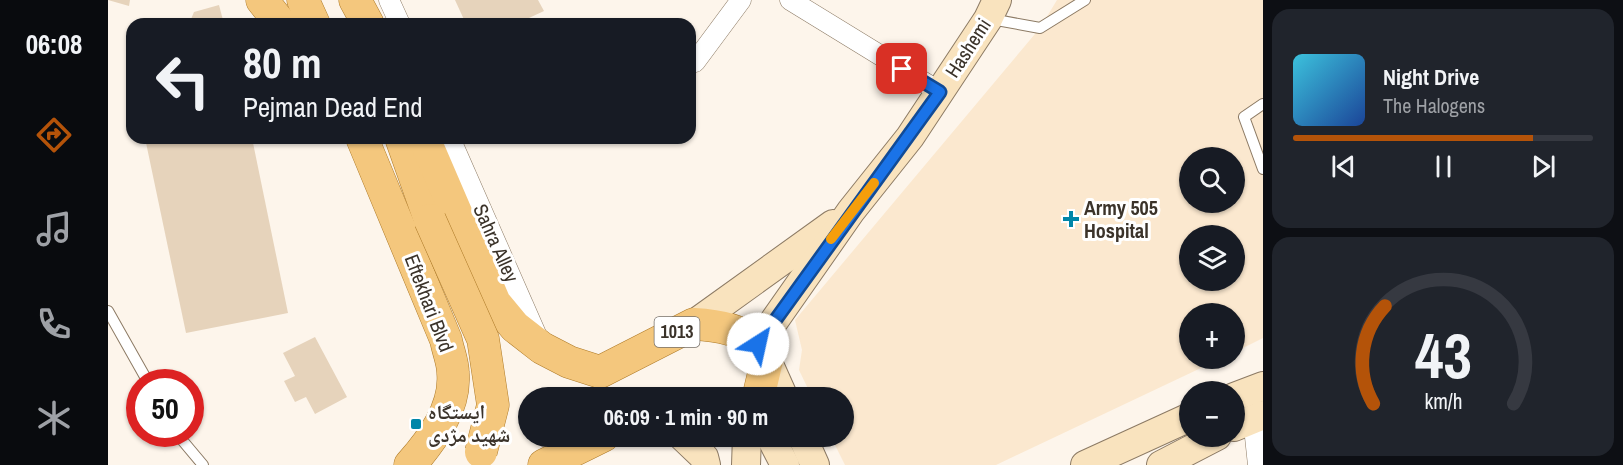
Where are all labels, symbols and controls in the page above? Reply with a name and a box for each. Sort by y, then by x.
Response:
street label: Hashemi [938,13,997,83]
text: 06:08 [26,26,82,62]
text: 80 m [243,35,322,91]
icon: left [144,42,222,120]
pin [876,43,927,94]
icon: arrive [885,52,918,85]
text: Night Drive [1383,62,1479,92]
text: Pejman Dead End [243,89,423,125]
text: The Halogens [1383,92,1485,119]
icon: directions [33,114,75,156]
map controls [1179,147,1245,447]
button: search [1179,147,1245,213]
icon: previous [1327,150,1360,183]
icon: pause [1427,150,1460,183]
icon: next [1527,150,1560,183]
place label: Army 505 Hospital [1084,194,1158,244]
street label: Sahra Alley [467,199,526,287]
icon: music [33,208,75,250]
marker: Army 505 Hospital [1062,210,1080,228]
button: layers [1179,225,1245,291]
street label: Eftekhari Blvd [399,250,460,355]
icon: phone [33,303,75,345]
button: + [1179,303,1245,369]
position arrow [726,312,790,376]
text: 43 [1415,313,1471,397]
road number: 1013 [654,317,700,347]
speed limit sign: 50 [126,369,204,447]
button: − [1179,381,1245,447]
text: km/h [1424,387,1462,416]
icon: climate [33,397,75,439]
place label: ایستگاه شهید مژدی [428,398,510,448]
text: 06:09 · 1 min · 90 m [604,402,768,432]
marker: ایستگاه شهید مژدی [409,417,423,431]

